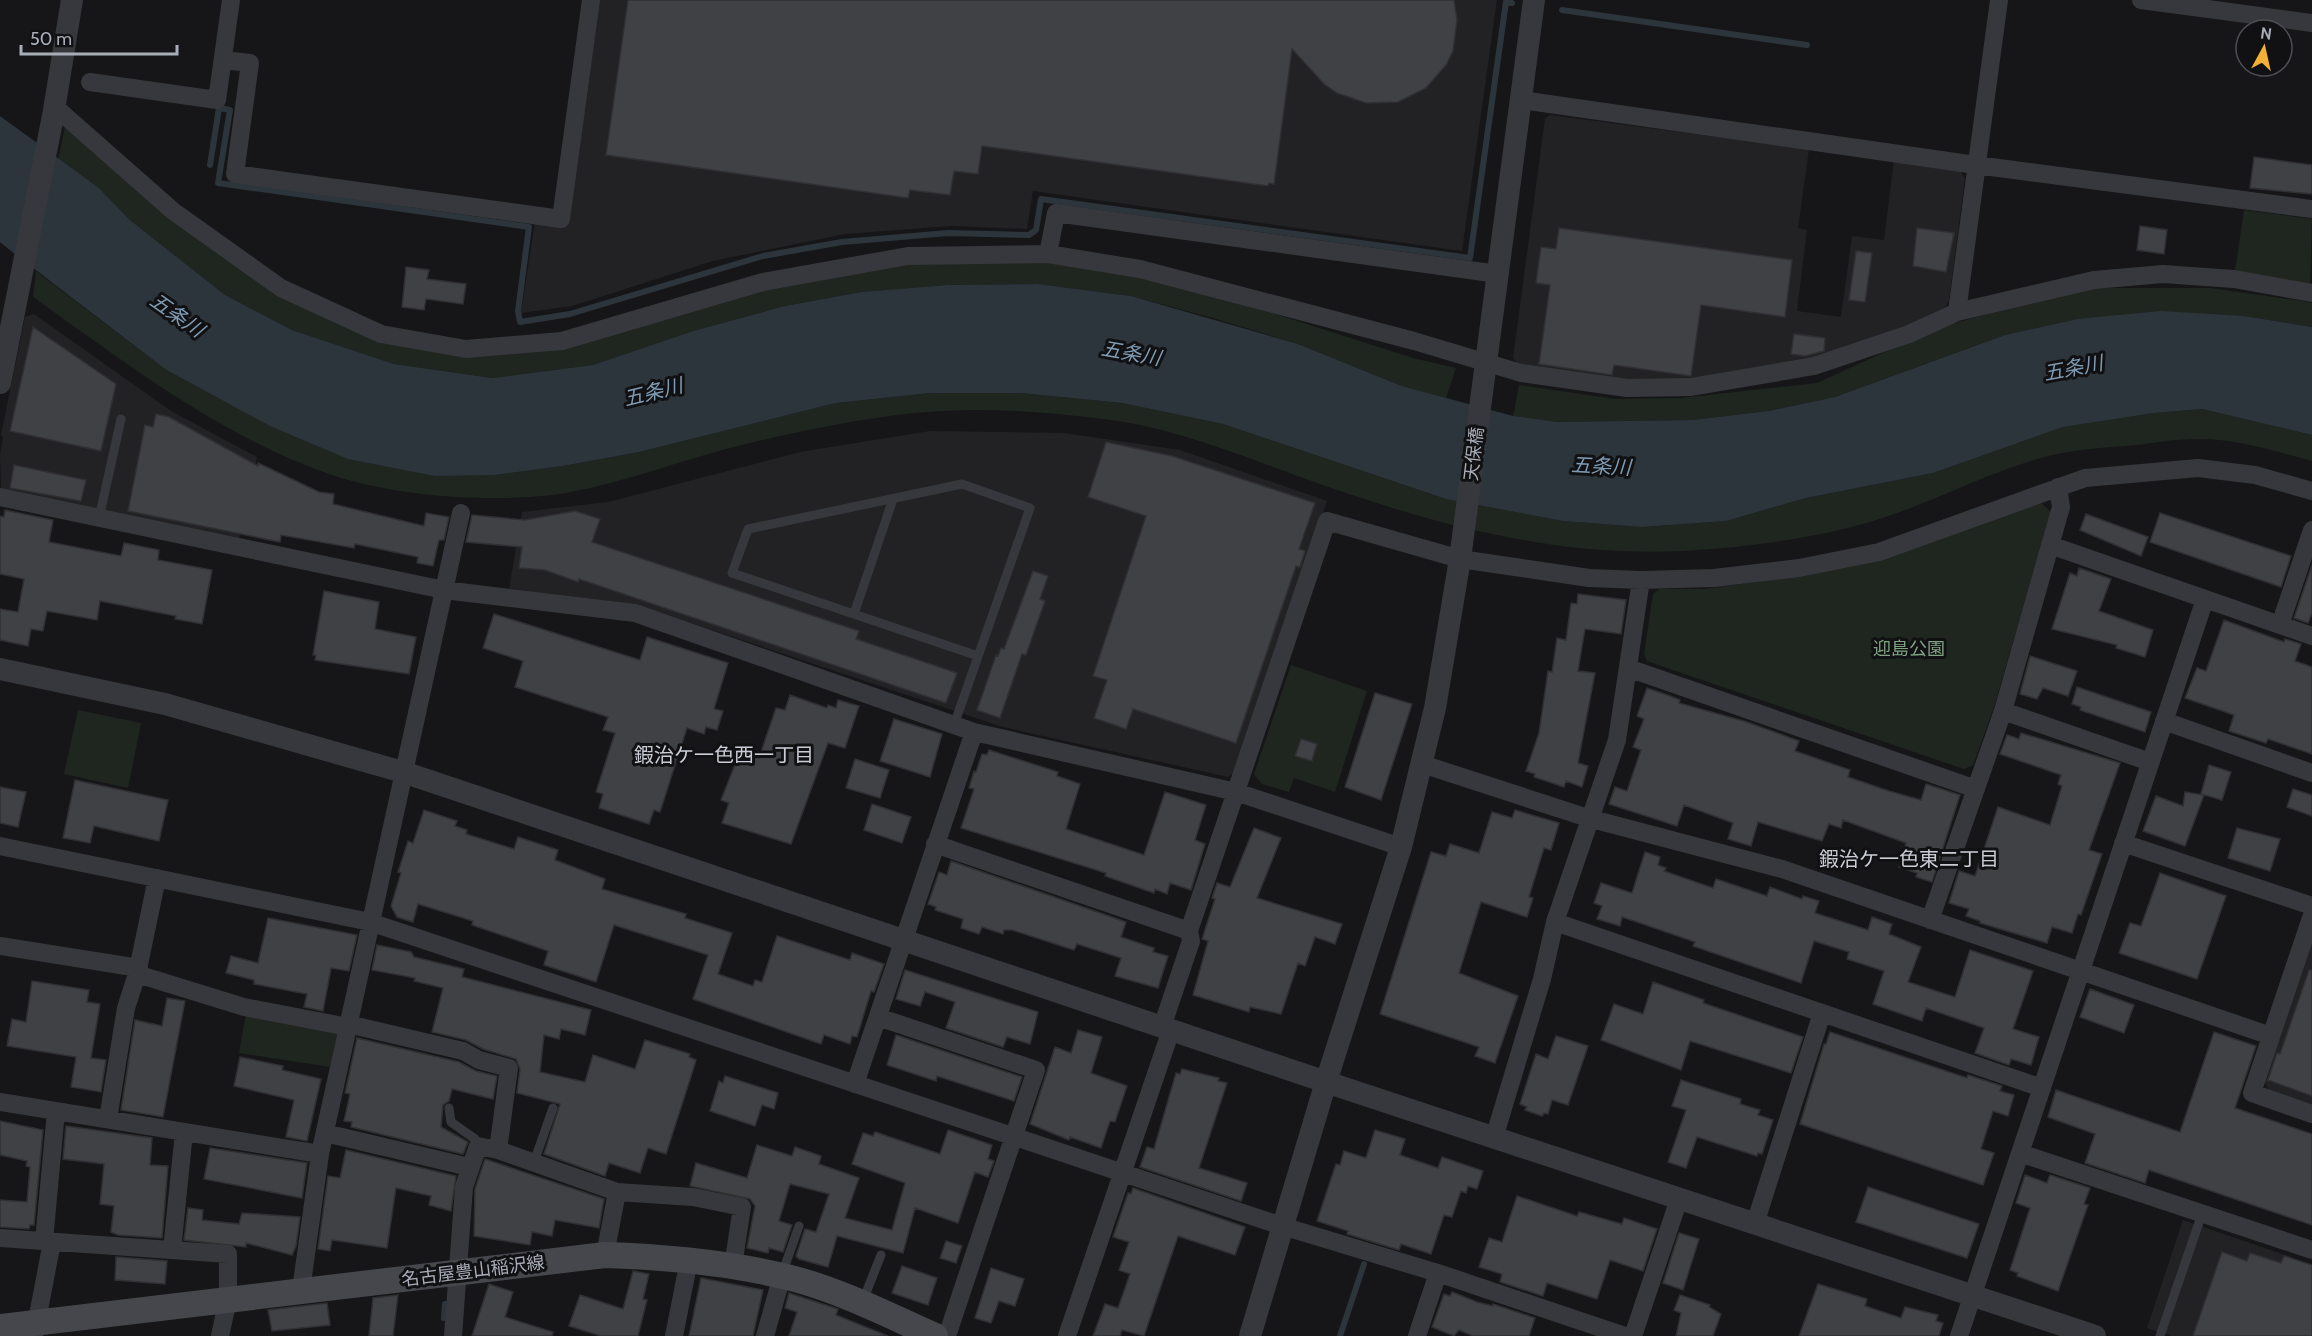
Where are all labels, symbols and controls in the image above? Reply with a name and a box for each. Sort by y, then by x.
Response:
scale bar [21,18,177,56]
north arrow [2234,18,2294,78]
text: N [2259,23,2273,44]
text: 50 m [30,28,72,50]
water label: 五条川 [146,288,210,343]
water label: 五条川 [1099,336,1165,370]
water label: 五条川 [2041,350,2107,386]
water label: 五条川 [621,373,687,411]
street label: 天保橋 [1460,426,1488,482]
water label: 五条川 [1570,452,1634,480]
park label: 迎島公園 [1873,638,1945,660]
district label: 鍜治ケ一色西一丁目 [634,743,814,767]
district label: 鍜治ケ一色東二丁目 [1819,847,1999,871]
street label: 名古屋豊山稲沢線 [400,1251,546,1291]

